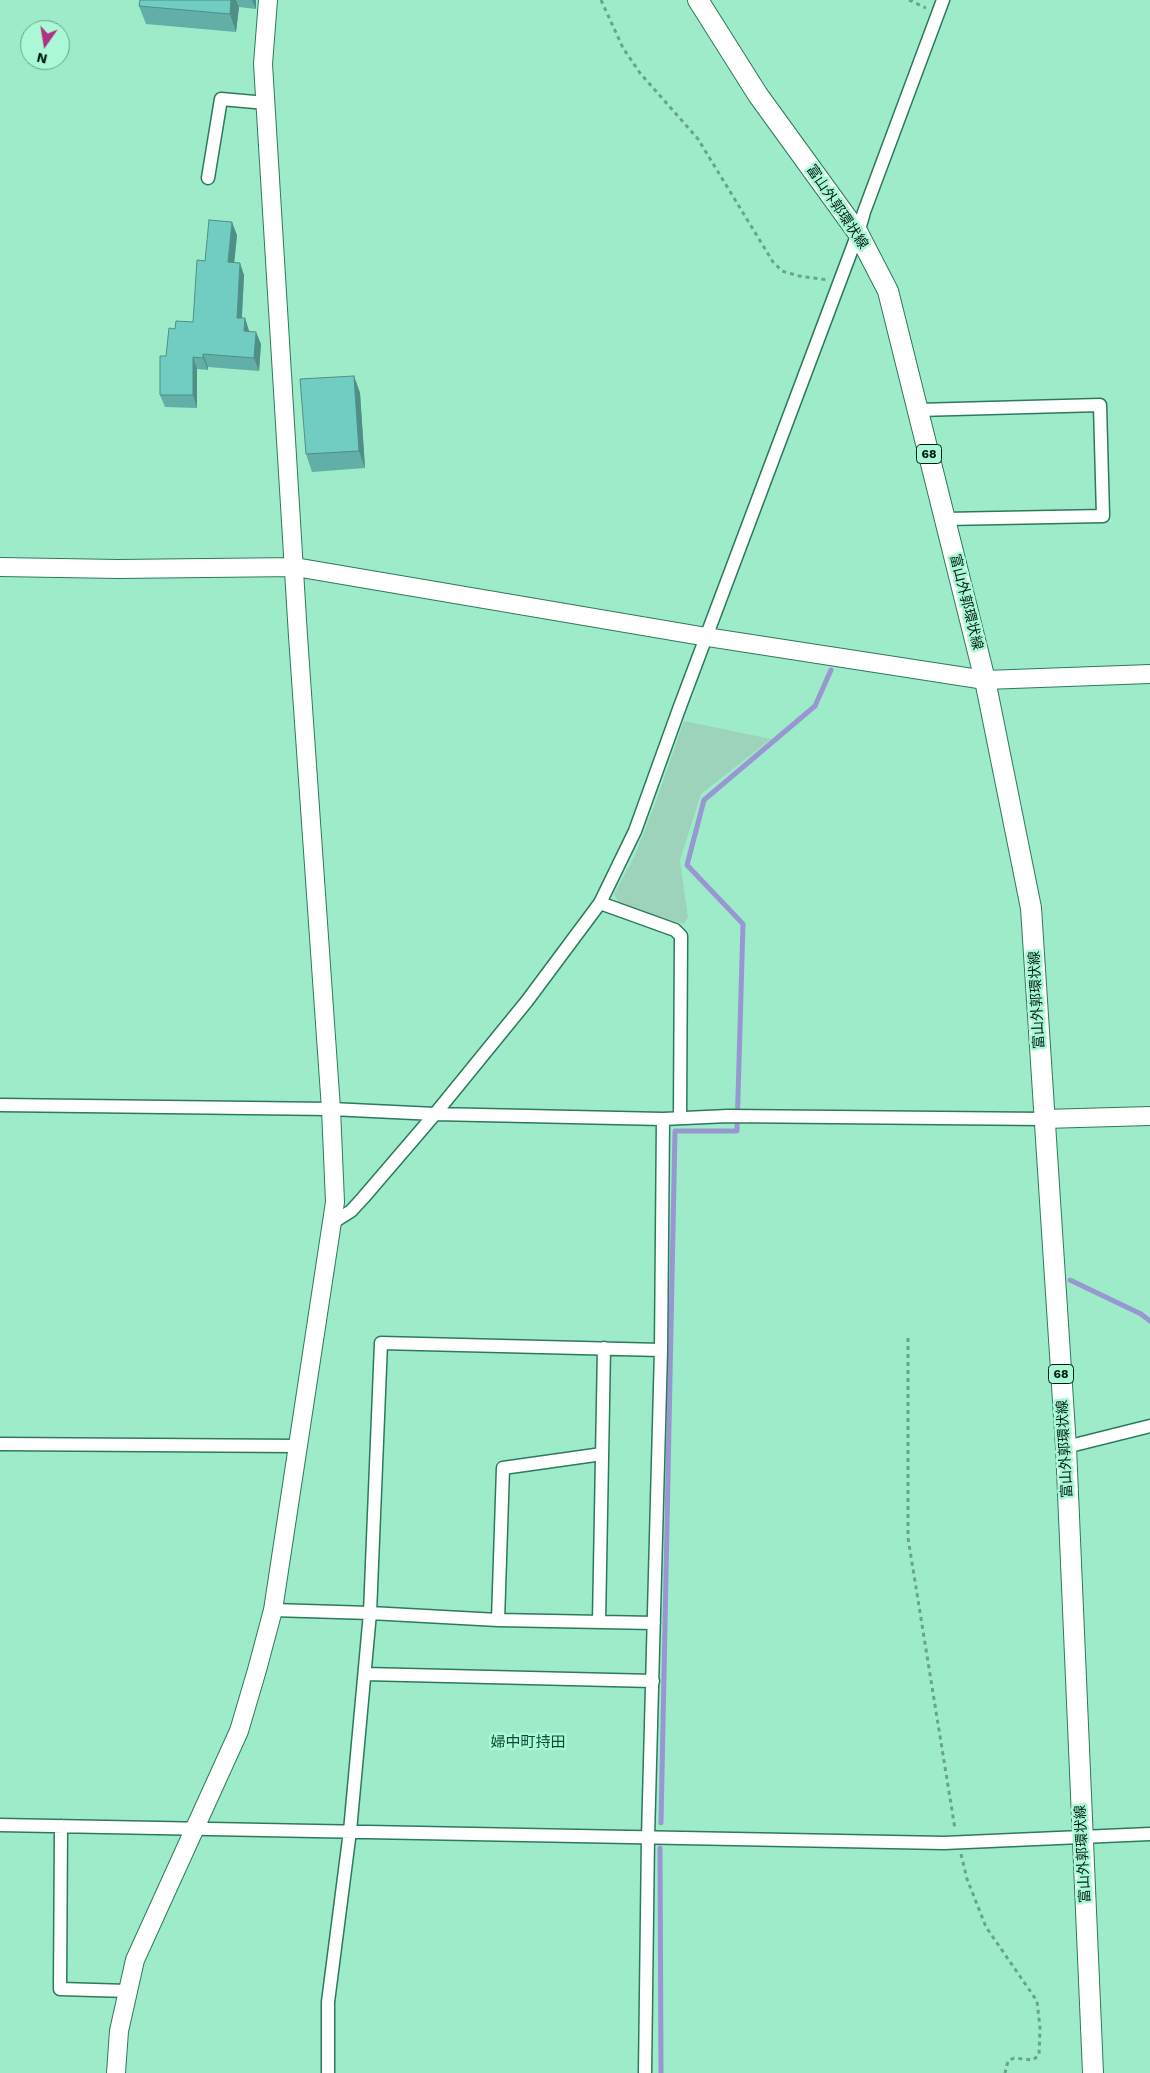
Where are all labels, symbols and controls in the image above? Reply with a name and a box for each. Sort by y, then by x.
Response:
north arrow [20,20,70,70]
text: N [35,50,49,68]
street label: 富山外郭環状線 [803,162,871,252]
road number: 68 [916,444,942,464]
street label: 富山外郭環状線 [946,552,986,652]
street label: 富山外郭環状線 [1026,951,1048,1049]
road number: 68 [1048,1365,1074,1384]
street label: 富山外郭環状線 [1054,1400,1076,1498]
district label: 婦中町持田 [491,1734,565,1752]
street label: 富山外郭環状線 [1072,1805,1094,1903]

